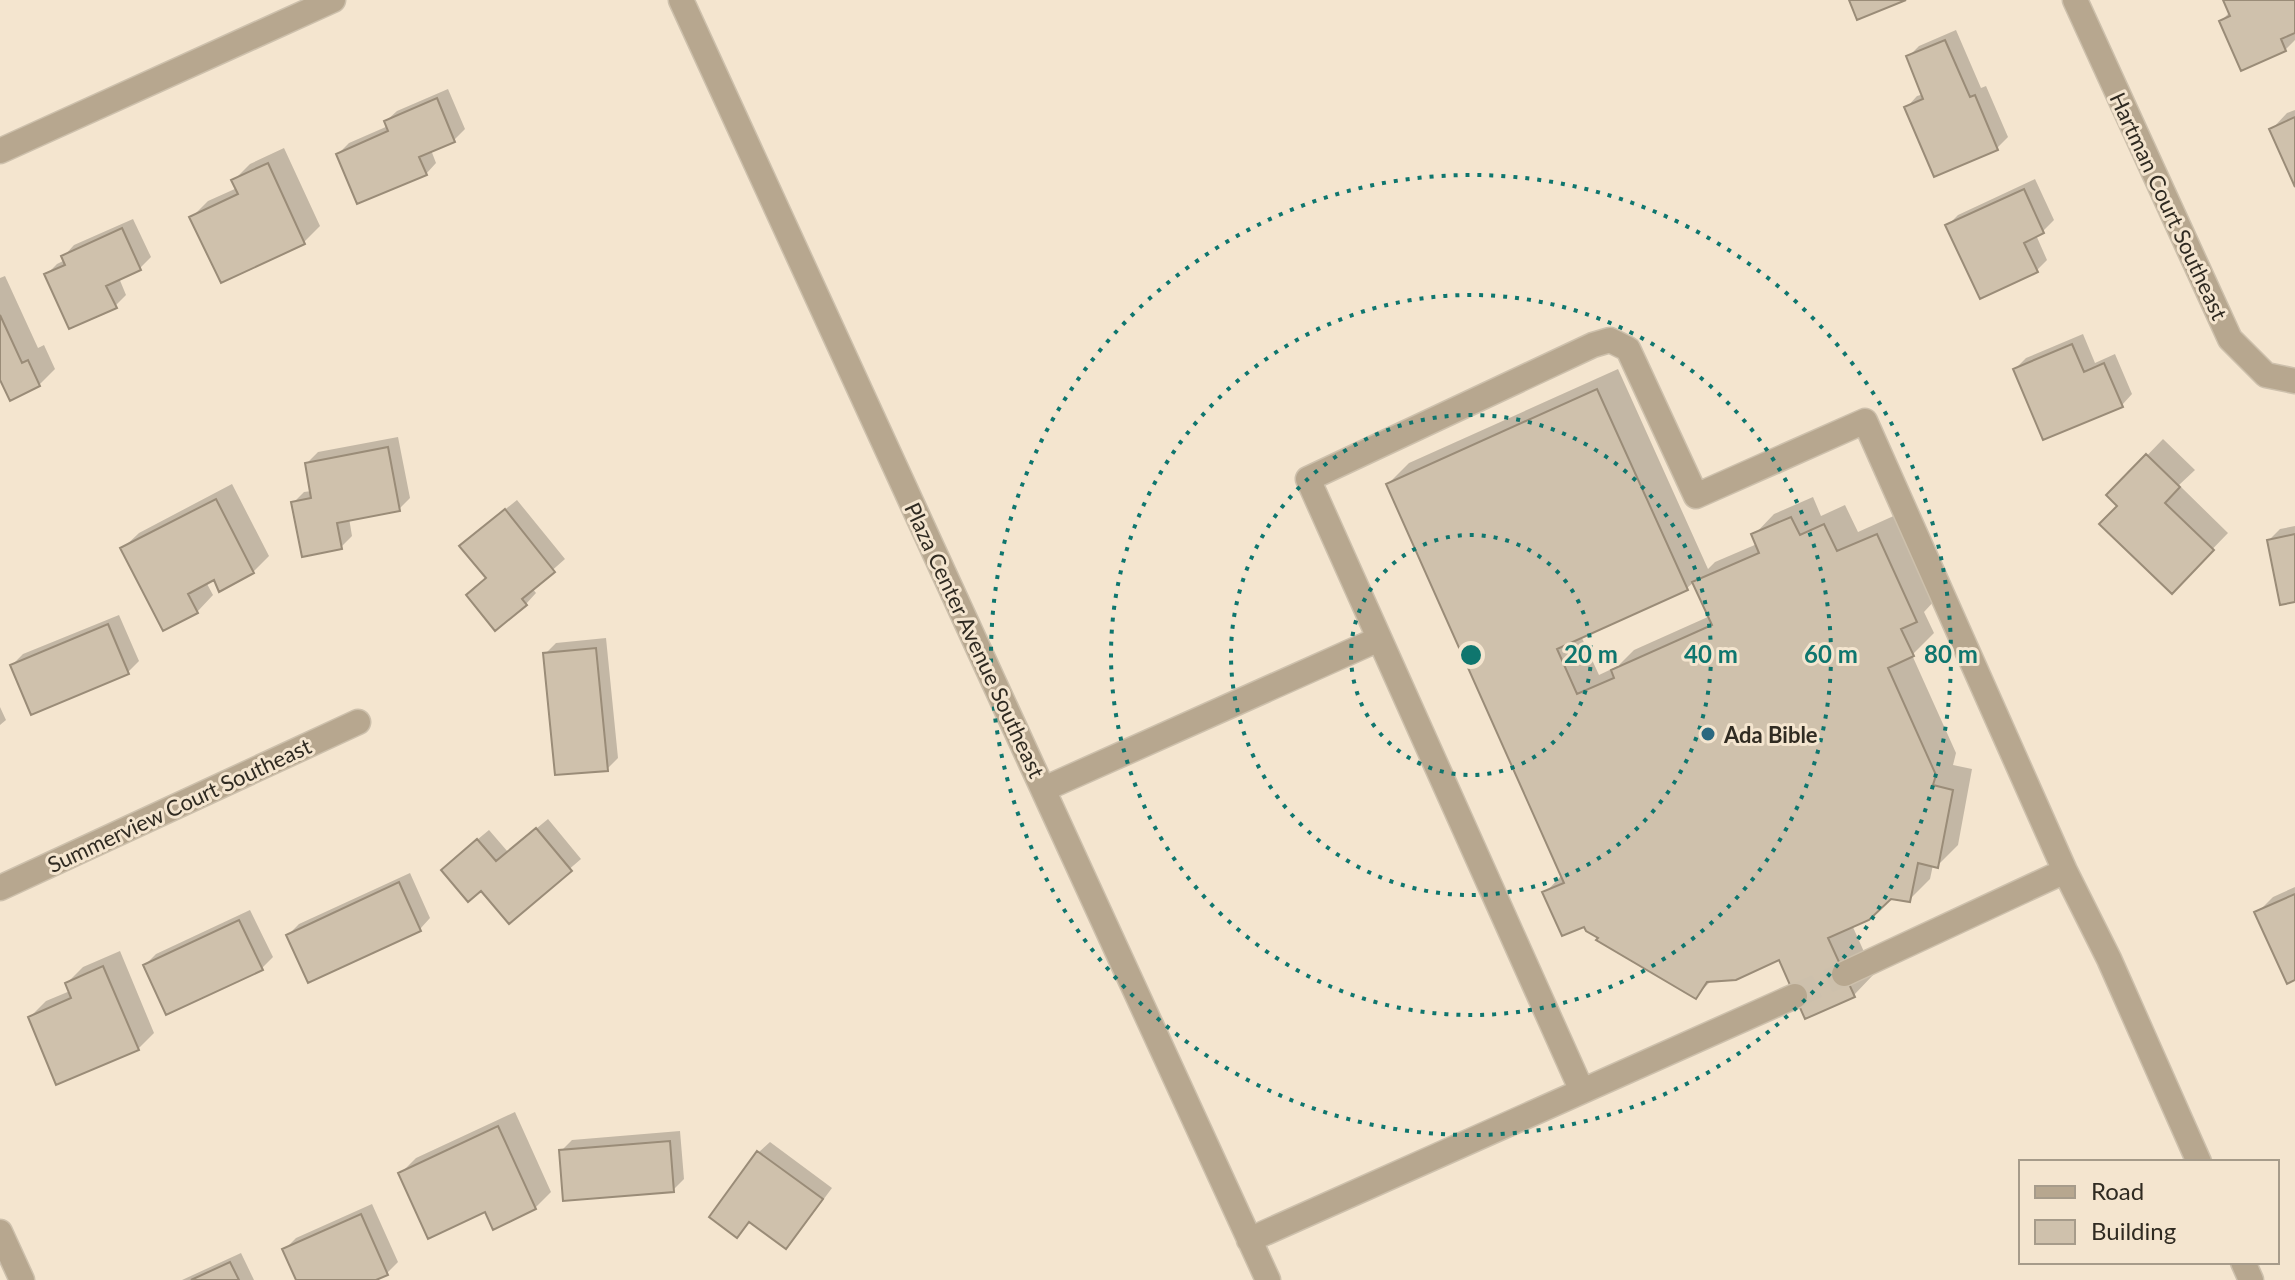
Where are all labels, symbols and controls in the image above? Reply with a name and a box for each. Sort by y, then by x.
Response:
street label: Hartman Court Southeast [2104,88,2234,324]
street label: Plaza Center Avenue Southeast [899,498,1051,782]
text: 20 m [1564,639,1618,668]
text: 40 m [1684,639,1738,668]
text: 60 m [1804,639,1858,668]
text: 80 m [1924,639,1978,668]
centre of rings [1457,641,1485,669]
place label: Ada Bible [1723,721,1818,748]
marker: Ada Bible [1699,725,1717,743]
street label: Summerview Court Southeast [43,732,315,878]
legend [2019,1160,2279,1264]
text: Road [2091,1176,2144,1205]
text: Building [2091,1216,2176,1245]

